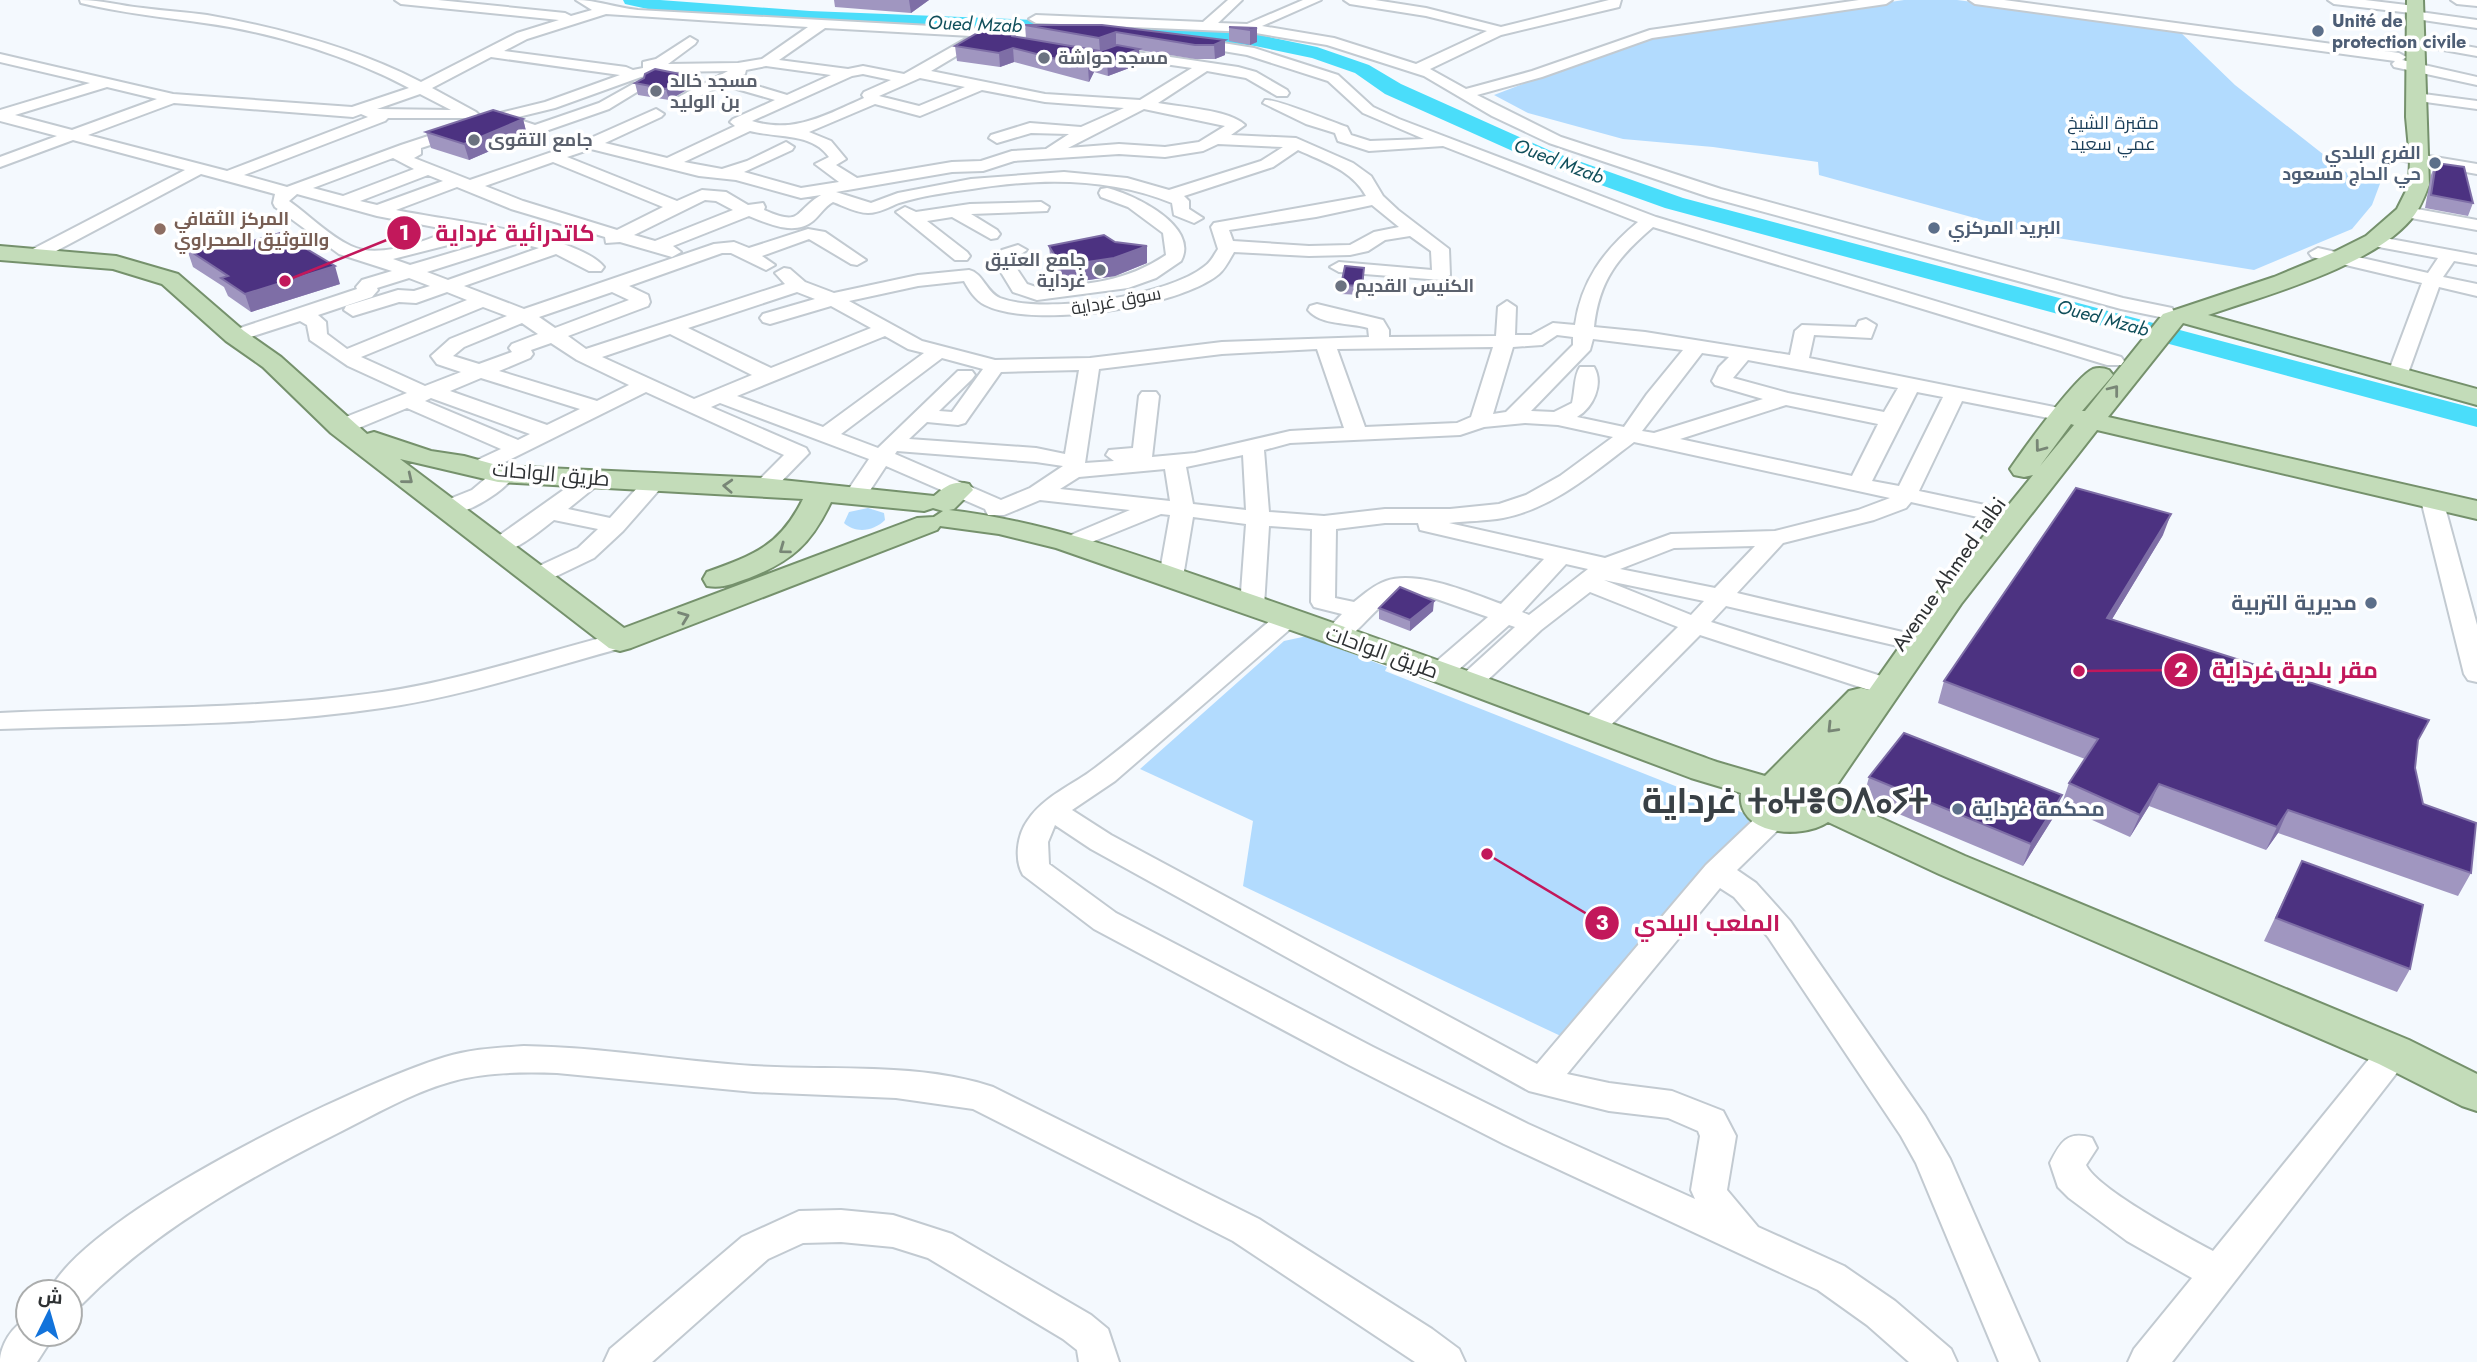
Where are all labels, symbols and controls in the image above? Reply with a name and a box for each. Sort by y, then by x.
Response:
place label: Unité de protection civile [2332,8,2466,55]
water label: Oued Mzab [927,9,1023,39]
marker: Unité de protection civile [2310,23,2326,39]
place label: مسجد حواشة [1058,45,1168,71]
marker: مسجد حواشة [1036,50,1052,66]
place label: مسجد خالد بن الوليد [670,68,758,115]
marker: مسجد خالد بن الوليد [648,83,664,99]
park label: مقبرة الشيخ عمي سعيد [2067,110,2159,158]
place label: جامع التقوى [488,127,593,153]
water label: Oued Mzab [1510,131,1608,191]
marker: جامع التقوى [466,132,482,148]
place label: الفرع البلدي حي الحاج مسعود [2282,140,2421,189]
marker: الفرع البلدي حي الحاج مسعود [2427,155,2443,171]
place label: المركز الثقافي والتوثيق الصحراوي [174,206,329,254]
callout: كاتدرائية غرداية [386,211,609,255]
place label: البريد المركزي [1948,215,2061,242]
text: كاتدرائية غرداية [435,216,595,250]
text: 1 [399,218,409,248]
marker: البريد المركزي [1926,220,1942,236]
marker: المركز الثقافي والتوثيق الصحراوي [152,221,168,237]
place label: جامع العتيق غرداية [985,247,1086,294]
marker: جامع العتيق غرداية [1092,262,1108,278]
place label: الكنيس القديم [1355,273,1474,299]
marker: الكنيس القديم [1333,278,1349,294]
street label: سوق غرداية [1069,280,1163,322]
water label: Oued Mzab [2054,293,2153,343]
one-way arrow [2105,386,2118,398]
one-way arrow [2036,439,2049,452]
street label: طريق الواحات [491,454,611,494]
one-way arrow [400,471,413,483]
one-way arrow [722,478,733,493]
street label: Avenue Ahmed Talbi [1884,491,2014,657]
one-way arrow [779,541,791,553]
place label: مديرية التربية [2231,588,2357,618]
marker: مديرية التربية [2363,595,2379,611]
one-way arrow [677,611,689,625]
street label: طريق الواحات [1321,618,1443,686]
callout: مقر بلدية غرداية [2163,648,2392,692]
text: مقر بلدية غرداية [2212,653,2378,687]
text: 2 [2174,655,2188,685]
one-way arrow [1828,719,1841,732]
district label: غرداية ⵜⴰⵖⴻⵔⴷⴰⵢⵜ [1642,776,1928,826]
place label: محكمة غرداية [1972,794,2105,824]
marker: محكمة غرداية [1950,801,1966,817]
callout: الملعب البلدي [1585,901,1794,945]
text: الملعب البلدي [1634,906,1780,942]
text: 3 [1595,908,1609,938]
north arrow [14,1278,84,1348]
text: ش [37,1282,64,1311]

